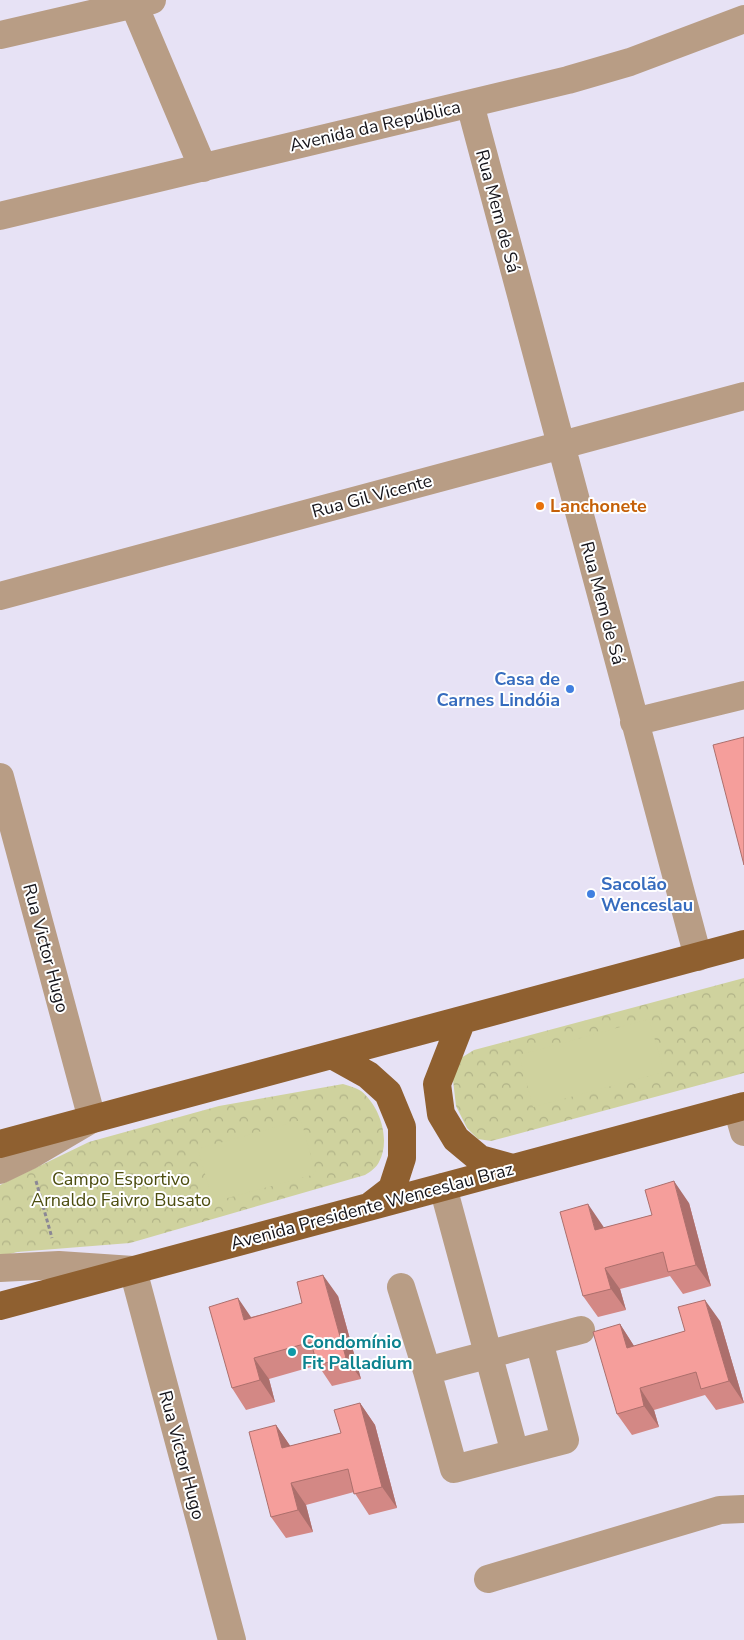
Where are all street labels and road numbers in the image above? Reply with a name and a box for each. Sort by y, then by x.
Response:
street label: Avenida da República [287,95,463,157]
street label: Rua Mem de Sá [470,147,526,275]
street label: Rua Gil Vicente [309,468,435,524]
street label: Rua Mem de Sá [575,539,631,667]
street label: Rua Victor Hugo [17,881,75,1015]
street label: Avenida Presidente Wenceslau Braz [228,1157,516,1255]
street label: Rua Victor Hugo [153,1388,211,1522]

